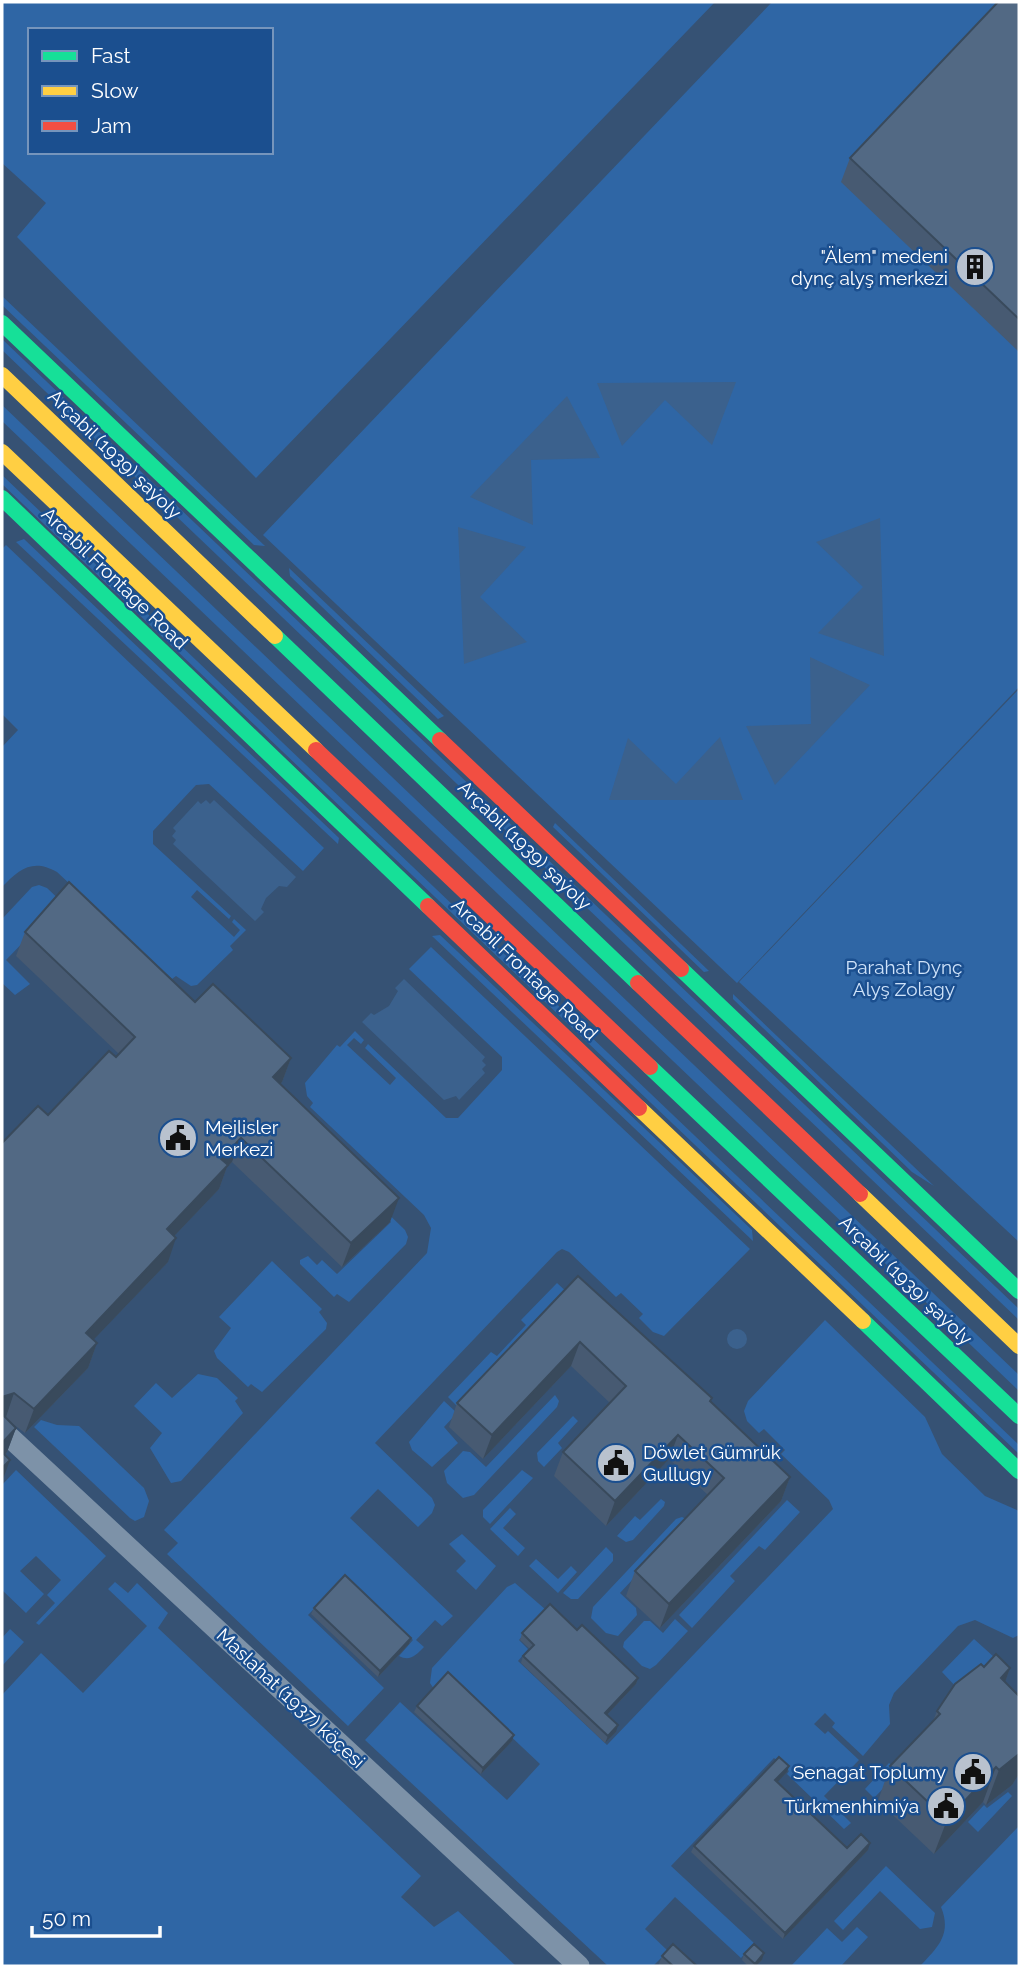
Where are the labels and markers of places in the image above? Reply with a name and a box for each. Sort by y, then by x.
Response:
place label: "Älem" medeni dynç alyş merkezi [791,245,948,289]
building icon: "Älem" medeni dynç alyş merkezi [954,246,996,288]
place label: Mejlisler Merkezi [205,1116,279,1160]
public building icon: Mejlisler Merkezi [157,1117,199,1159]
place label: Döwlet Gümrük Gullugy [643,1441,781,1485]
public building icon: Döwlet Gümrük Gullugy [595,1442,637,1484]
public building icon: Senagat Toplumy [952,1751,994,1793]
place label: Senagat Toplumy [793,1761,946,1783]
public building icon: Türkmenhimiýa [925,1785,967,1827]
place label: Türkmenhimiýa [784,1795,919,1817]

